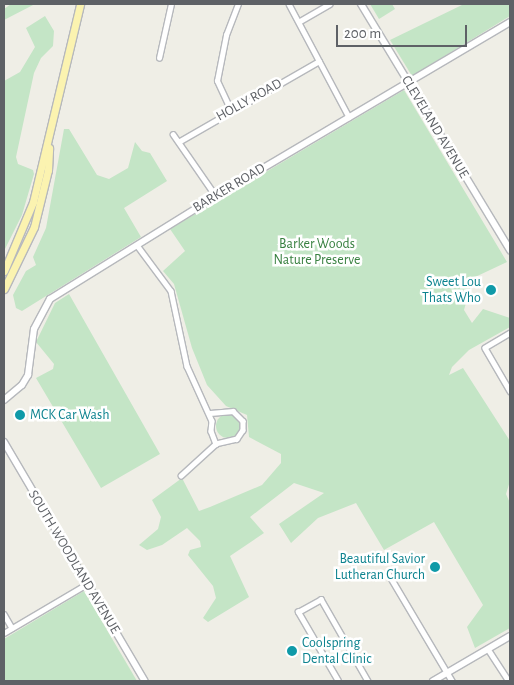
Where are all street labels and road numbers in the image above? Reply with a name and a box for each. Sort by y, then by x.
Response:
street label: CLEVELAND AVENUE [398,73,472,181]
street label: HOLLY ROAD [213,75,285,125]
street label: BARKER ROAD [190,160,268,216]
street label: SOUTH WOODLAND AVENUE [24,487,124,637]

